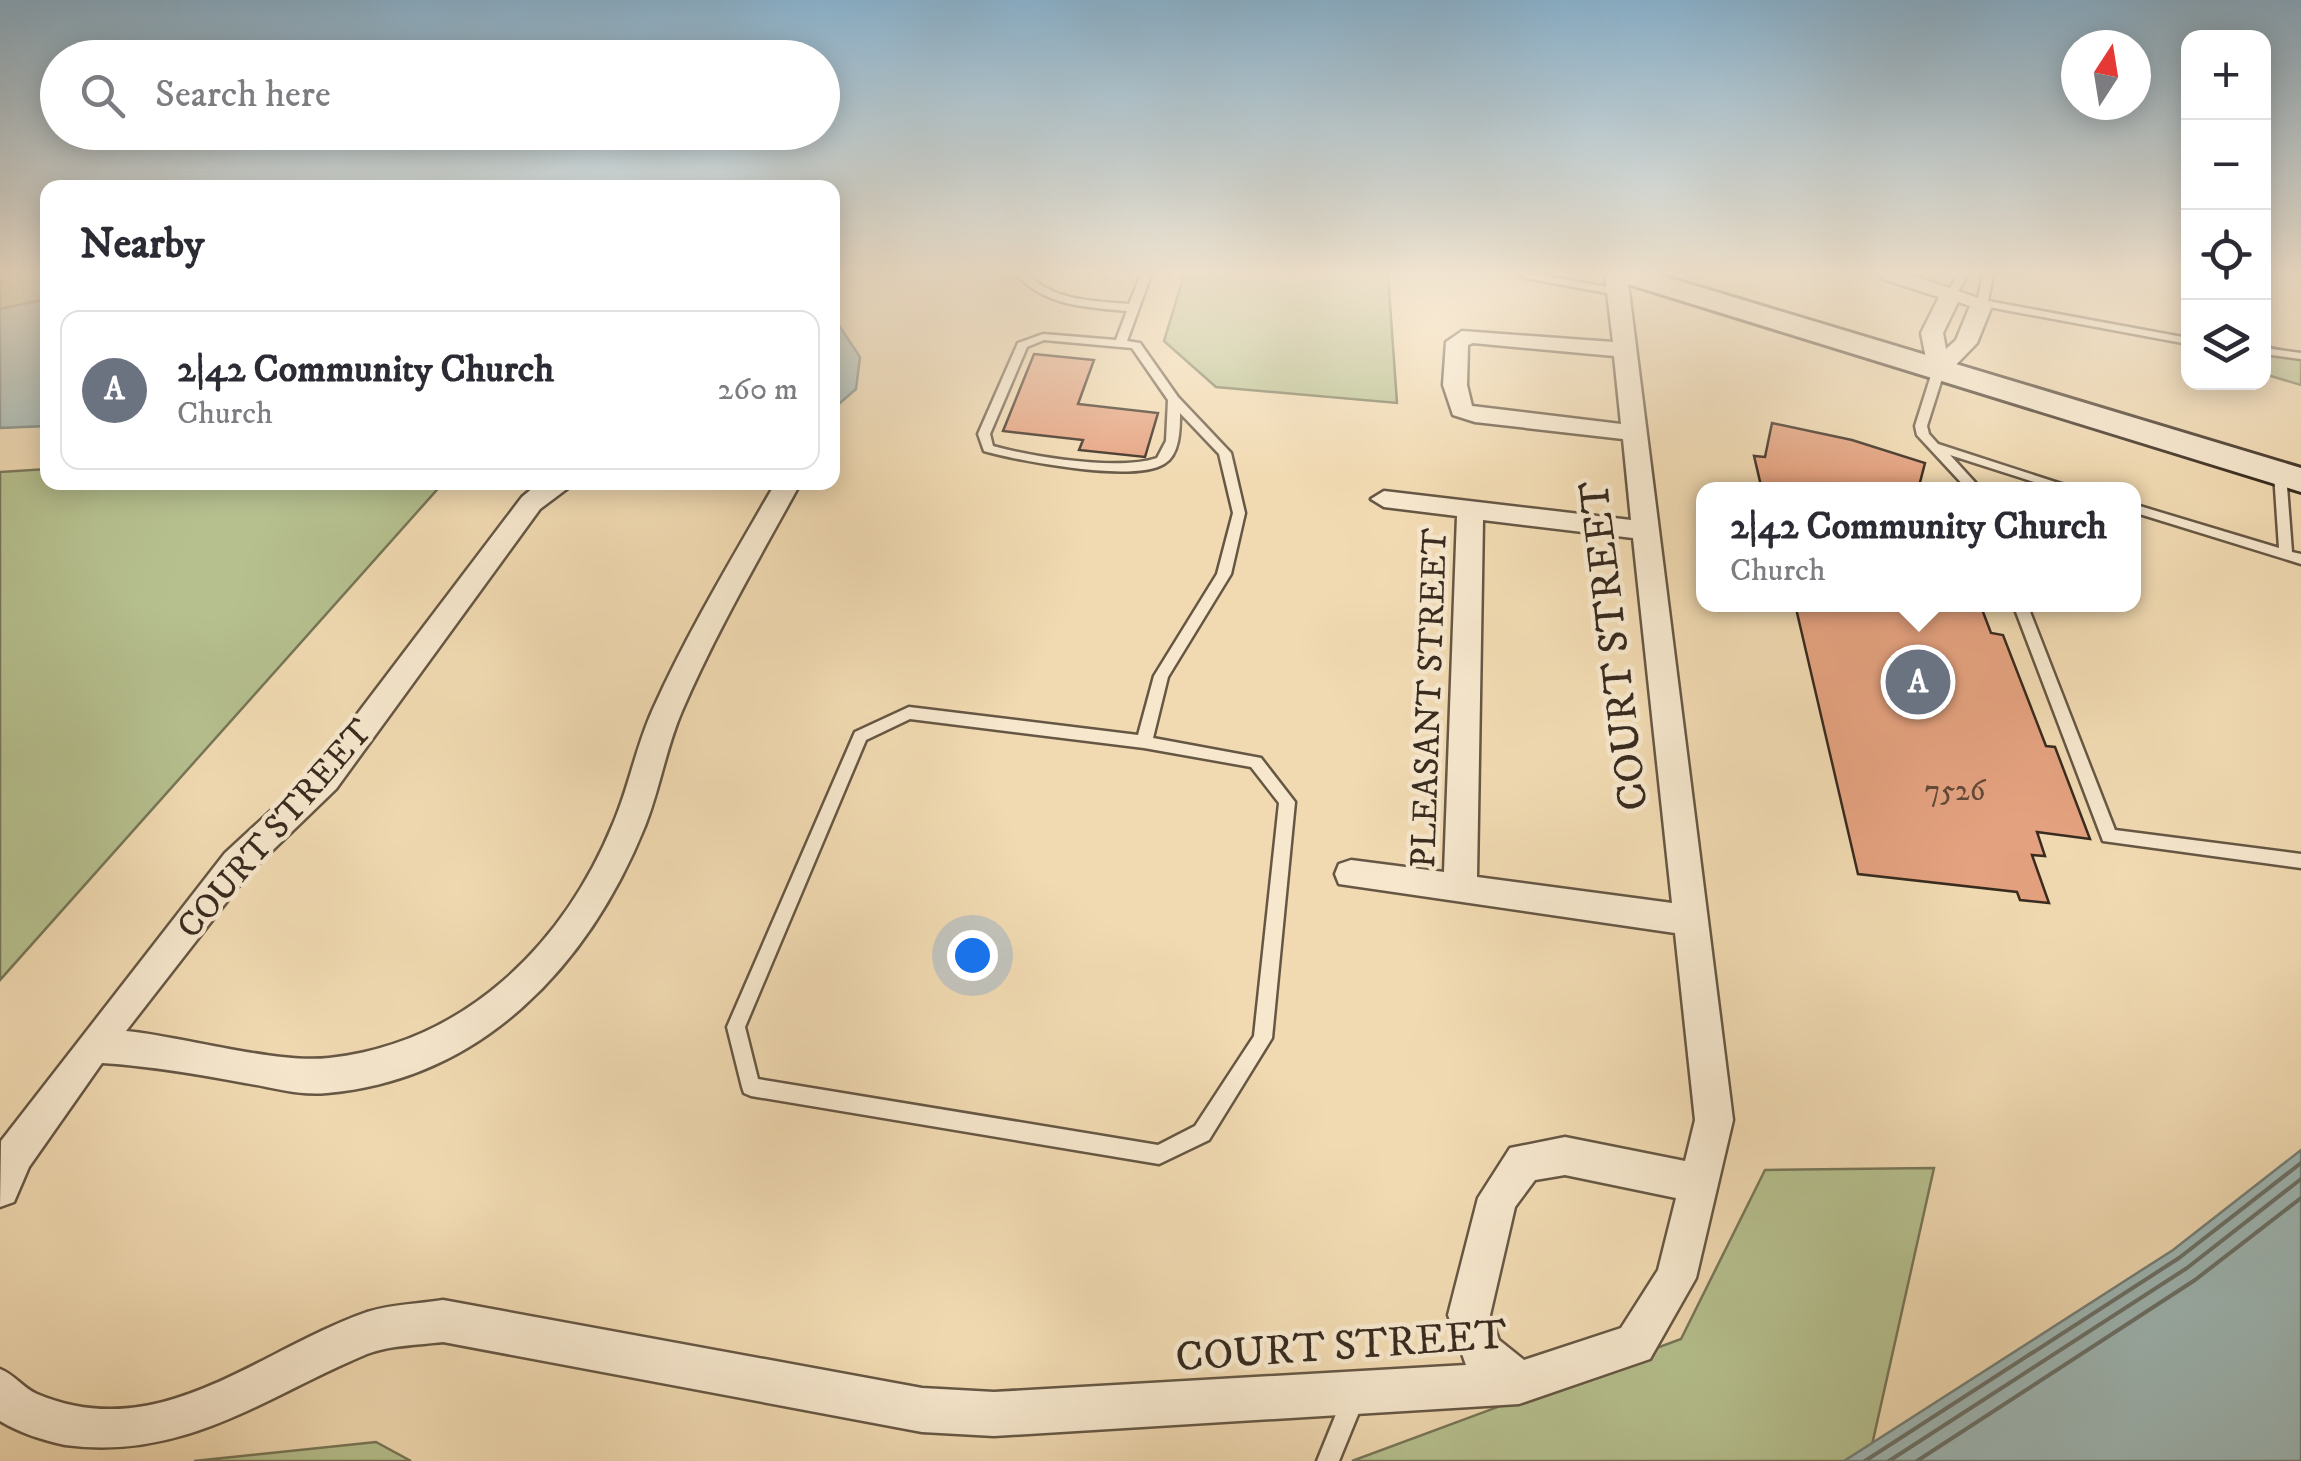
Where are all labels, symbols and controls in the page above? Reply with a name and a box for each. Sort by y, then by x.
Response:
north arrow [2061,30,2151,120]
map controls [2181,30,2271,390]
button: + [2181,30,2271,120]
search box [40,40,840,150]
icon: search [75,68,130,123]
text: Search here [155,71,331,119]
button: − [2181,120,2271,210]
button: locate [2181,210,2271,300]
text: Nearby [80,219,204,271]
button: layers [2181,300,2271,390]
text: 2|42 Community Church [177,346,554,394]
text: A [104,370,125,410]
text: 260 m [718,370,798,410]
text: Church [177,394,273,434]
street label: COURT STREET [1569,478,1661,813]
popup [1696,482,2141,612]
text: 2|42 Community Church [1730,503,2107,551]
street label: PLEASANT STREET [1402,527,1458,869]
text: Church [1730,551,1826,591]
pin: A [1886,644,1950,720]
street label: COURT STREET [168,710,383,948]
house number: 7526 [1925,773,1987,810]
your location [947,930,998,981]
street label: COURT STREET [1174,1309,1509,1385]

